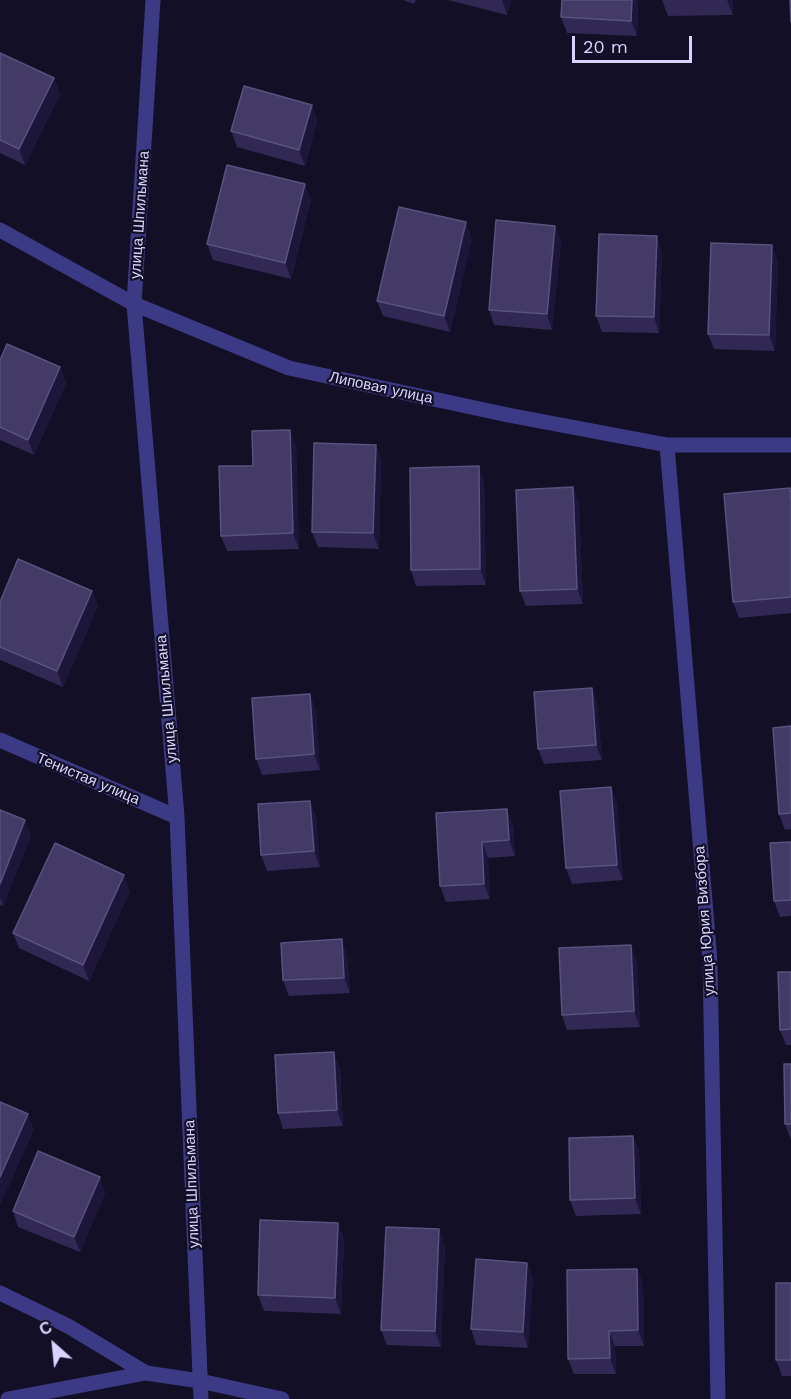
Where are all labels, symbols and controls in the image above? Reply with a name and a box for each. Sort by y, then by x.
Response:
scale bar [575,24,695,62]
text: 20 m [583,36,628,57]
street label: улица Шпильмана [127,150,153,280]
street label: Липовая улица [328,368,434,408]
street label: улица Шпильмана [152,634,182,764]
street label: Тенистая улица [34,749,142,809]
street label: улица Юрия Визбора [691,845,719,997]
street label: улица Шпильмана [181,1120,203,1248]
north arrow [24,1315,84,1375]
text: С [36,1317,55,1340]

